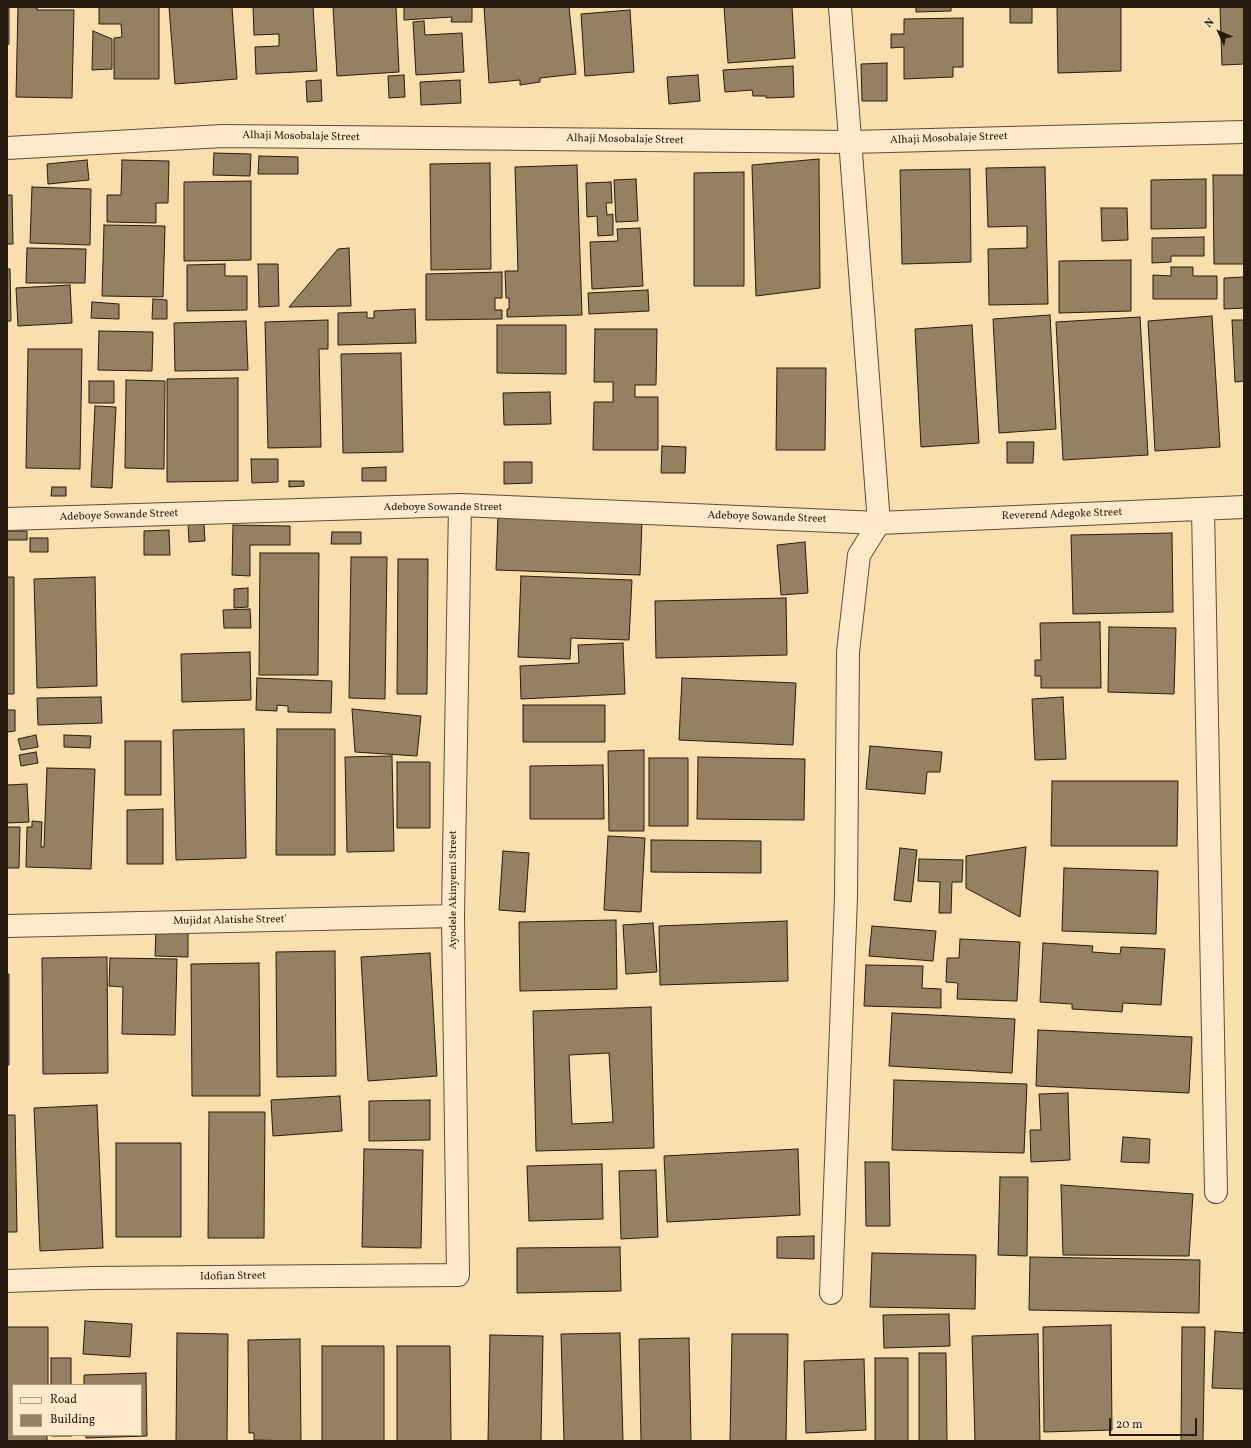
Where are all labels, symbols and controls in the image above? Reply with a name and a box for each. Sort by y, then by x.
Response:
north arrow [1199,12,1239,52]
text: N [1202,15,1218,31]
street label: Alhaji Mosobalaje Street [242,129,360,145]
street label: Alhaji Mosobalaje Street [890,130,1008,148]
street label: Alhaji Mosobalaje Street [566,132,684,148]
street label: Adeboye Sowande Street [384,501,502,515]
street label: Reverend Adegoke Street [1002,506,1122,524]
street label: Adeboye Sowande Street [59,507,179,525]
street label: Adeboye Sowande Street [707,509,827,527]
street label: Ayodele Akinyemi Street [447,830,461,950]
street label: Mujidat Alatishe Street' [173,913,287,929]
street label: Idofian Street [200,1270,266,1284]
legend [12,1384,142,1436]
text: Road [50,1392,77,1408]
scale bar [1111,1410,1199,1436]
text: Building [50,1412,95,1428]
text: 20 m [1116,1417,1143,1433]

